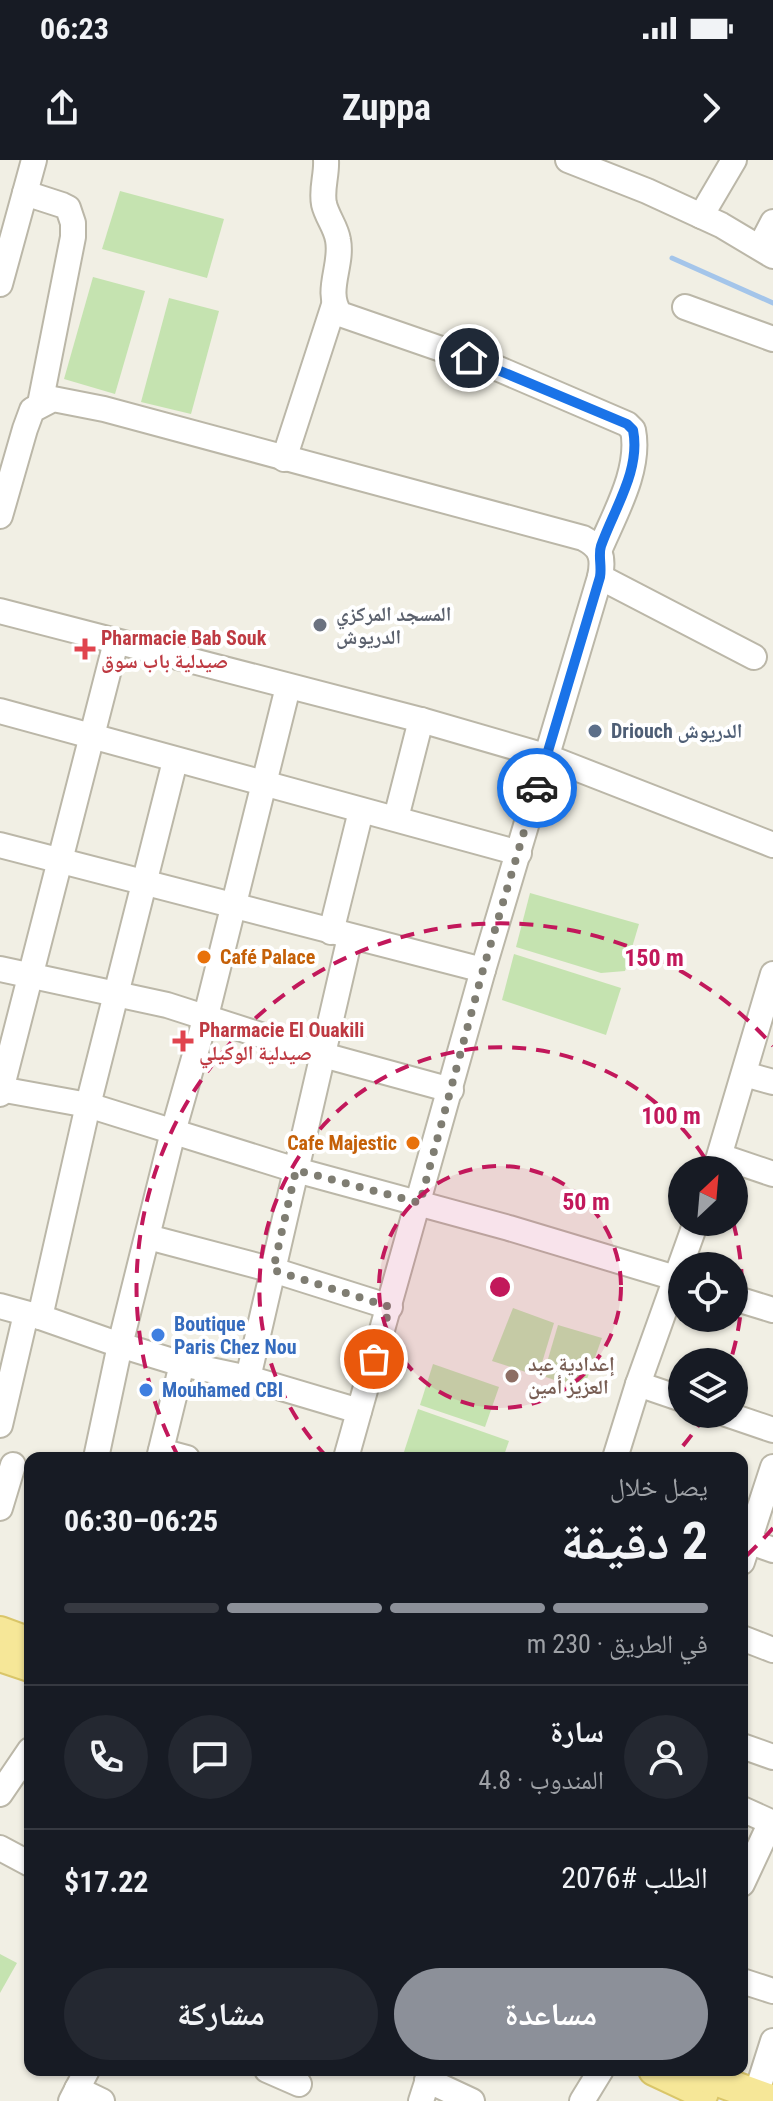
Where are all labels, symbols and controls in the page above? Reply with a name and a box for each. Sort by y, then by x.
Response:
text: 06:23 [40,11,109,46]
icon: share [40,86,84,130]
icon: forward [689,86,733,130]
text: Zuppa [342,87,431,129]
pin [435,324,503,392]
icon: home [447,336,491,380]
place label: المسجد المركزي الدريوش [336,602,451,649]
marker: المسجد المركزي الدريوش [311,616,329,634]
place label: Pharmacie Bab Souk صيدلية باب سوق [101,626,267,673]
marker: Pharmacie Bab Souk صيدلية باب سوق [76,640,94,658]
place label: Driouch الدريوش [611,719,743,743]
marker: Driouch الدريوش [586,722,604,740]
courier [497,748,577,828]
icon: car [515,766,559,810]
text: 150 m [624,944,684,972]
place label: Café Palace [220,945,315,969]
marker: Café Palace [195,948,213,966]
place label: Pharmacie El Ouakili صيدلية الوكيلي [199,1018,364,1069]
marker: Pharmacie El Ouakili صيدلية الوكيلي [174,1032,192,1050]
text: 100 m [641,1102,701,1130]
place label: Cafe Majestic [287,1131,397,1155]
marker: Cafe Majestic [404,1134,422,1152]
north arrow [668,1156,748,1236]
map controls [668,1156,748,1428]
text: 50 m [562,1188,610,1216]
button: locate [668,1252,748,1332]
centre of rings [486,1273,514,1301]
place label: Boutique Paris Chez Nou [174,1312,297,1359]
pin [340,1325,408,1393]
marker: Boutique Paris Chez Nou [149,1326,167,1344]
icon: bag [352,1337,396,1381]
button: layers [668,1348,748,1428]
place label: إعدادية عبد العزيز أمين [528,1352,615,1400]
marker: إعدادية عبد العزيز أمين [503,1367,521,1385]
place label: Mouhamed CBI [162,1378,283,1402]
marker: Mouhamed CBI [137,1381,155,1399]
text: يصل خلال [610,1472,708,1502]
text: 06:25–06:30 [64,1503,218,1538]
text: 2 دقيقة [561,1511,708,1572]
text: في الطريق · 230 m [527,1629,708,1659]
text: سارة [550,1714,604,1749]
button: phone [64,1715,148,1799]
button: chat [168,1715,252,1799]
button: person [624,1715,708,1799]
text: المندوب · 4.8 [479,1765,604,1795]
text: الطلب #2076 [561,1860,708,1895]
text: $17.22 [64,1864,149,1899]
button: مشاركة [64,1968,378,2060]
button: مساعدة [394,1968,708,2060]

